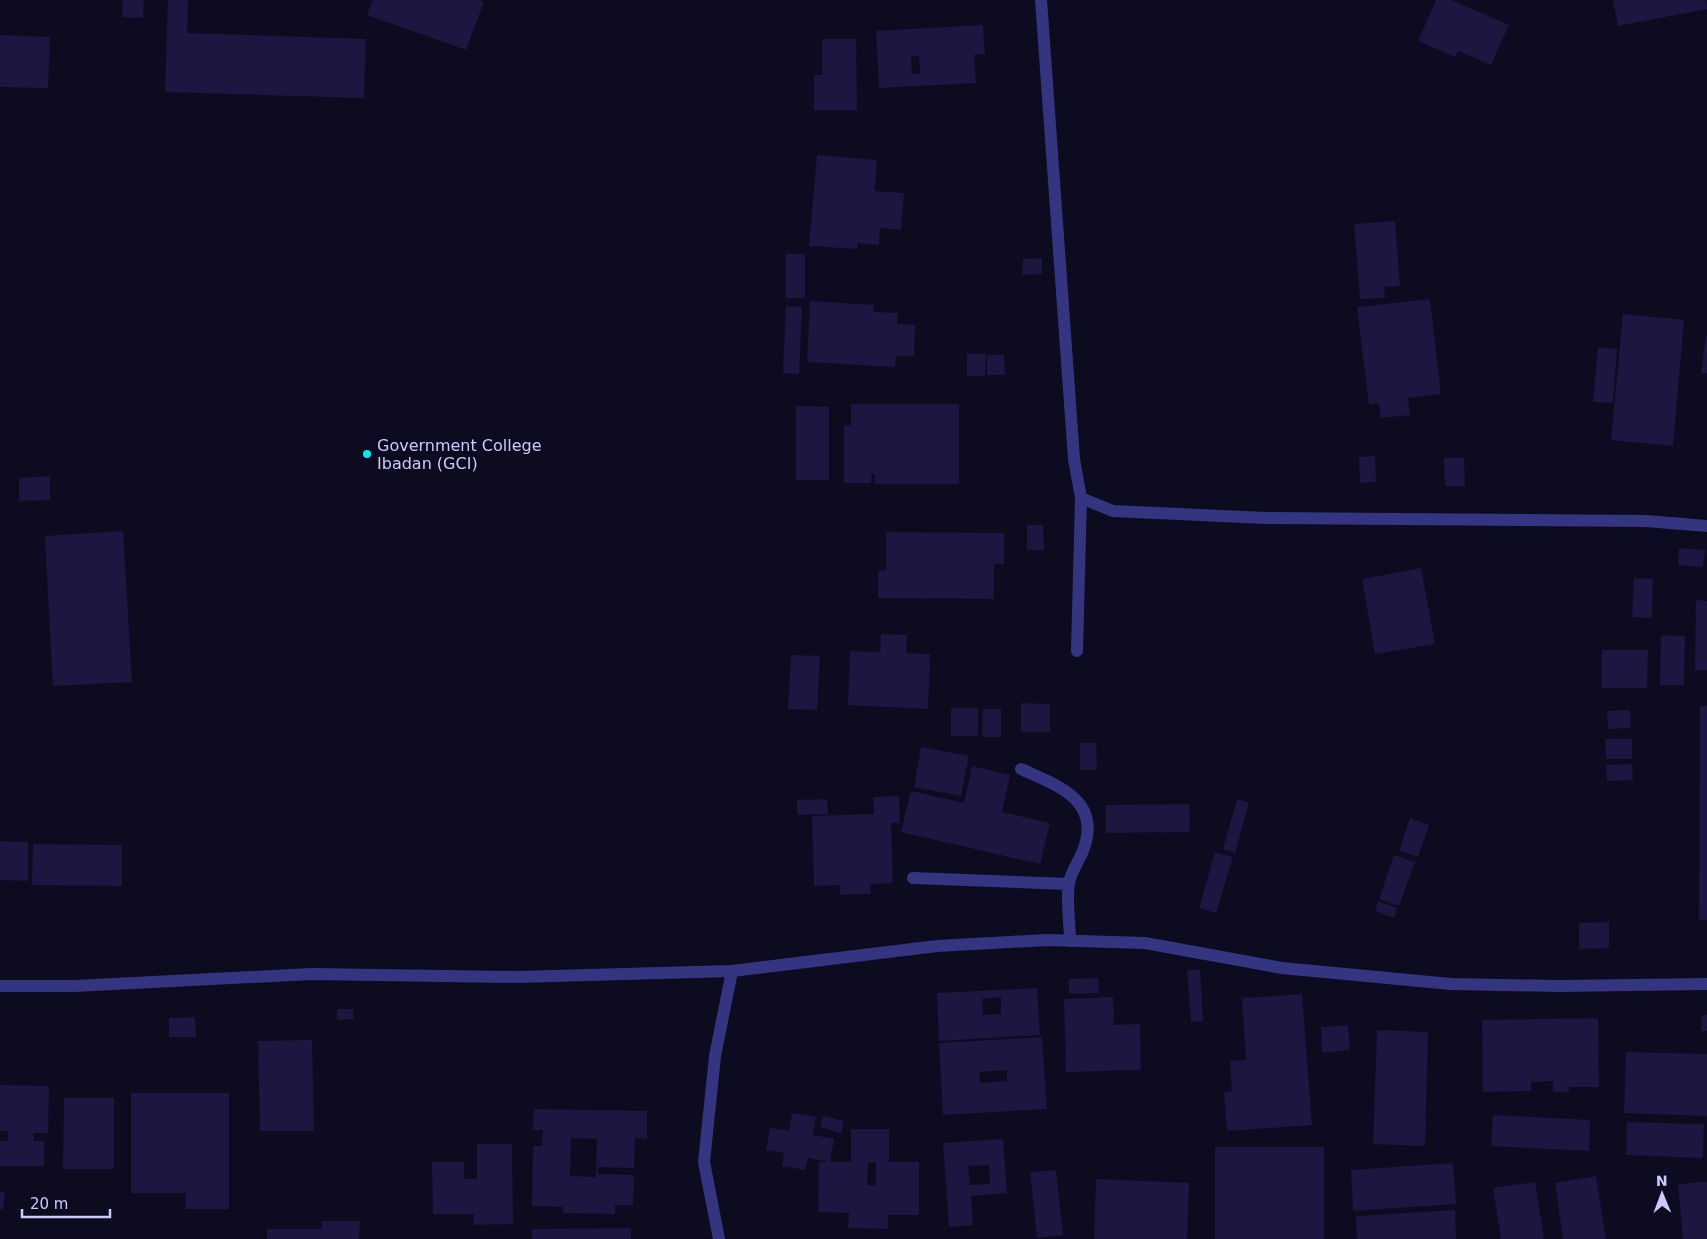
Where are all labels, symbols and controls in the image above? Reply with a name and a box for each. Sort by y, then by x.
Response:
place label: Government College Ibadan (GCI) [377,436,542,473]
marker: Government College Ibadan (GCI) [361,448,373,460]
north arrow [1637,1169,1687,1219]
text: N [1656,1173,1668,1189]
scale bar [22,1186,110,1218]
text: 20 m [30,1195,68,1213]

